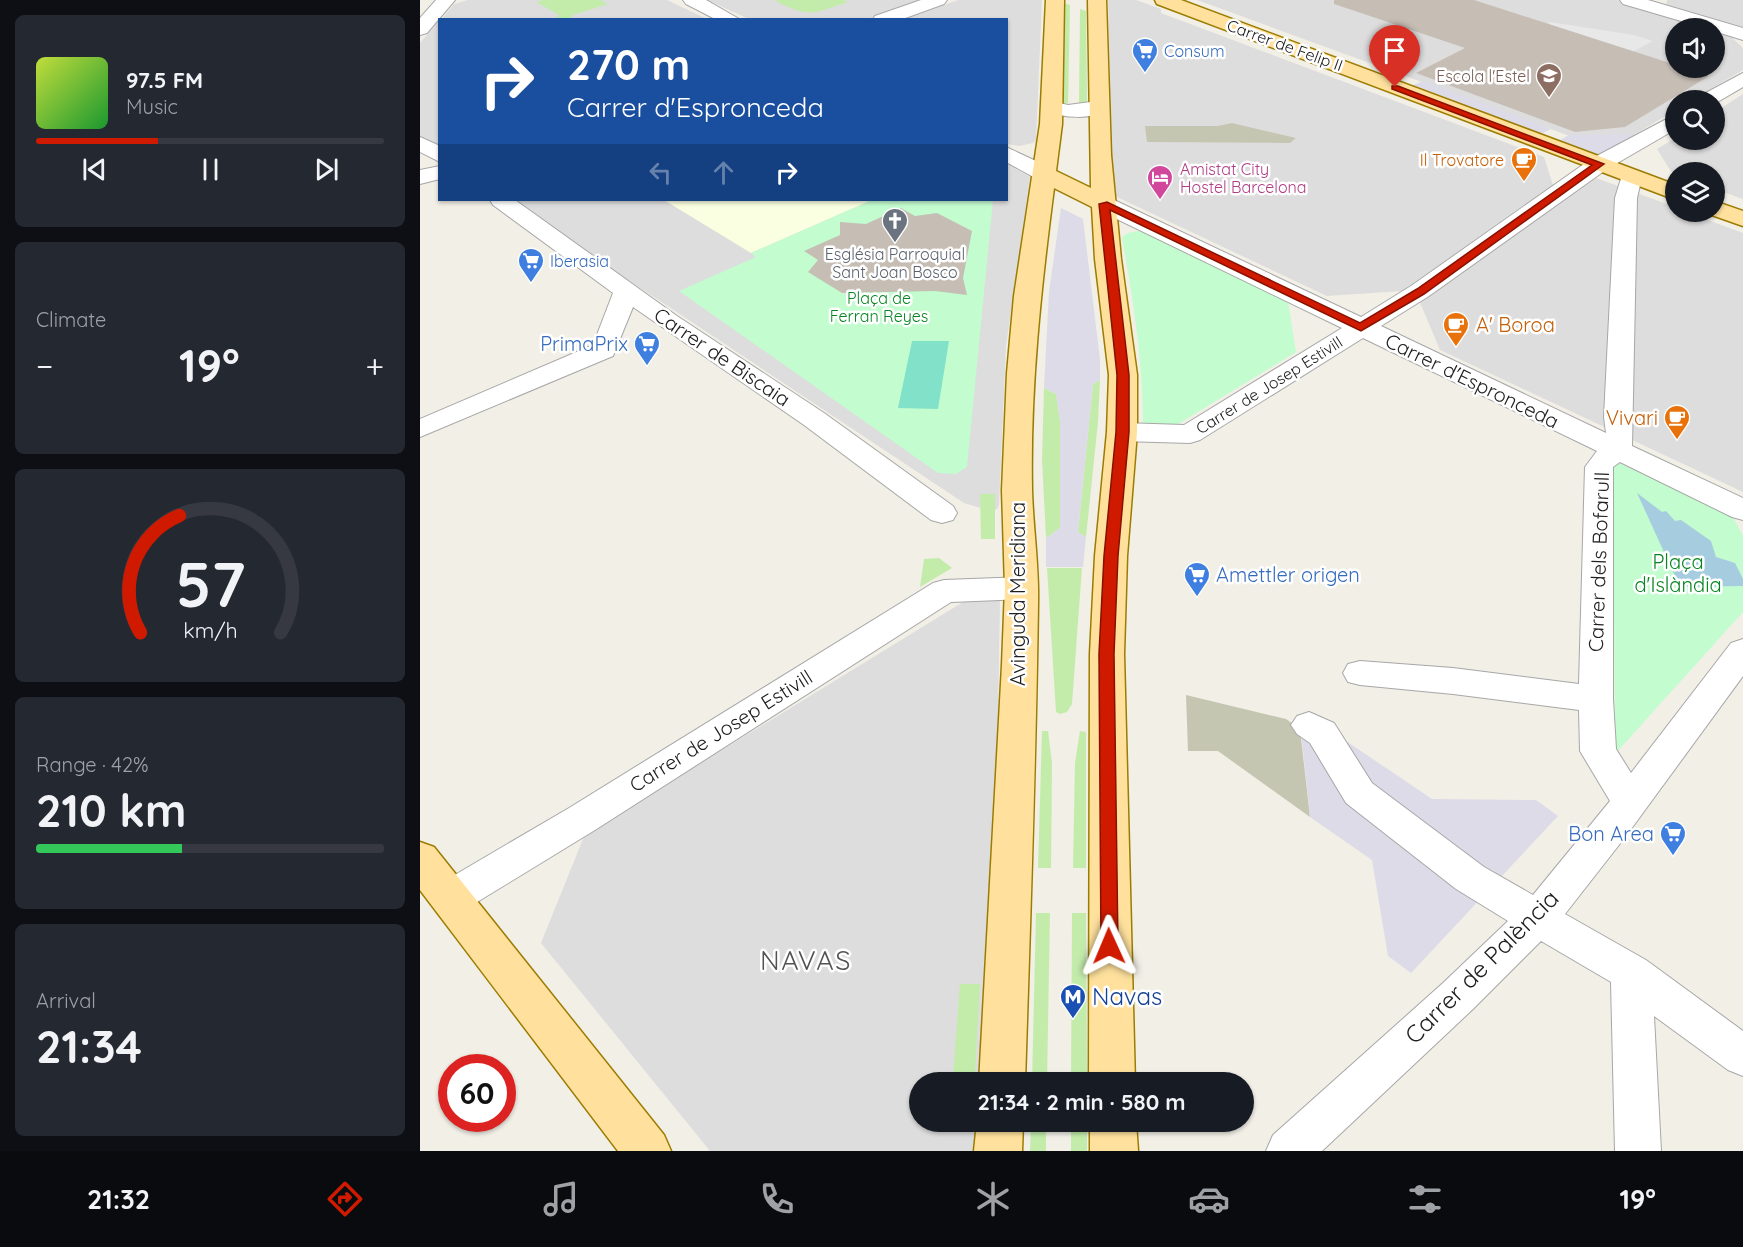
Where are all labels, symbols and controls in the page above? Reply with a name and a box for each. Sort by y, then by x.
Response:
street label: Carrer de Felip II [1224,15,1346,75]
map controls [1665,18,1725,222]
button: sound [1665,18,1725,78]
pin [1369,25,1420,87]
icon: arrive [1378,34,1411,67]
supermarket icon: Consum [1130,36,1160,74]
text: 270 m [567,38,690,91]
place label: Consum [1164,41,1225,61]
icon: right [468,42,546,120]
school or university icon: Escola l'Estel [1534,61,1564,99]
text: 97.5 FM [126,66,203,94]
place label: Escola l'Estel [1436,66,1530,86]
text: Carrer d'Espronceda [567,90,824,124]
button: search [1665,90,1725,150]
text: Music [126,94,178,119]
cafe icon: Il Trovatore [1509,145,1539,183]
place label: Il Trovatore [1420,150,1504,170]
icon: previous [78,153,111,186]
icon: pause [194,153,227,186]
icon: next [310,153,343,186]
icon: left [644,156,677,189]
icon: ahead [707,156,740,189]
icon: right [770,156,803,189]
place label: Amistat City Hostel Barcelona [1180,159,1307,197]
button: layers [1665,162,1725,222]
hotel icon: Amistat City Hostel Barcelona [1145,163,1175,201]
church icon: Església Parroquial Sant Joan Bosco [880,206,910,244]
place label: Església Parroquial Sant Joan Bosco [825,244,965,282]
supermarket icon: Iberasia [516,246,546,284]
place label: Iberasia [550,251,609,271]
park label: Plaça de Ferran Reyes [830,288,928,326]
street label: Carrer de Biscaia [649,302,795,411]
text: Climate [36,307,106,332]
cafe icon: A' Boroa [1441,310,1471,348]
place label: A' Boroa [1476,312,1555,337]
street label: Carrer d'Espronceda [1381,328,1563,433]
supermarket icon: PrimaPrix [632,329,662,367]
place label: PrimaPrix [540,331,628,356]
street label: Carrer de Josep Estivill [1192,332,1346,438]
text: 19° [179,337,240,393]
text: − [36,345,53,386]
text: + [365,345,384,386]
cafe icon: Vivari [1662,403,1692,441]
place label: Vivari [1606,405,1658,430]
street label: Carrer dels Bofarull [1583,472,1614,652]
street label: Avinguda Meridiana [1005,502,1030,686]
text: 57 [175,545,245,623]
park label: Plaça d'Islàndia [1634,549,1722,597]
supermarket icon: Amettler origen [1182,560,1212,598]
place label: Amettler origen [1216,562,1360,587]
text: km/h [183,617,237,643]
street label: Carrer de Josep Estivill [625,664,817,797]
text: Range · 42% [36,752,149,777]
text: 210 km [36,782,186,838]
supermarket icon: Bon Area [1658,819,1688,857]
place label: Bon Area [1568,821,1654,846]
street label: Carrer de Palència [1398,883,1565,1050]
position arrow [1077,914,1141,978]
district label: NAVAS [760,943,852,977]
place label: Navas [1092,981,1162,1011]
metro station icon: Navas [1058,982,1088,1020]
text: Arrival [36,988,96,1013]
text: 21:34 [36,1018,142,1074]
speed limit sign: 60 [438,1054,516,1132]
text: 21:34 · 2 min · 580 m [977,1088,1186,1116]
icon: directions [324,1178,366,1220]
icon: music [540,1178,582,1220]
icon: phone [756,1178,798,1220]
icon: climate [972,1178,1014,1220]
icon: car [1188,1178,1230,1220]
icon: filters [1404,1178,1446,1220]
text: 21:32 [87,1182,150,1216]
text: 19° [1620,1182,1656,1216]

